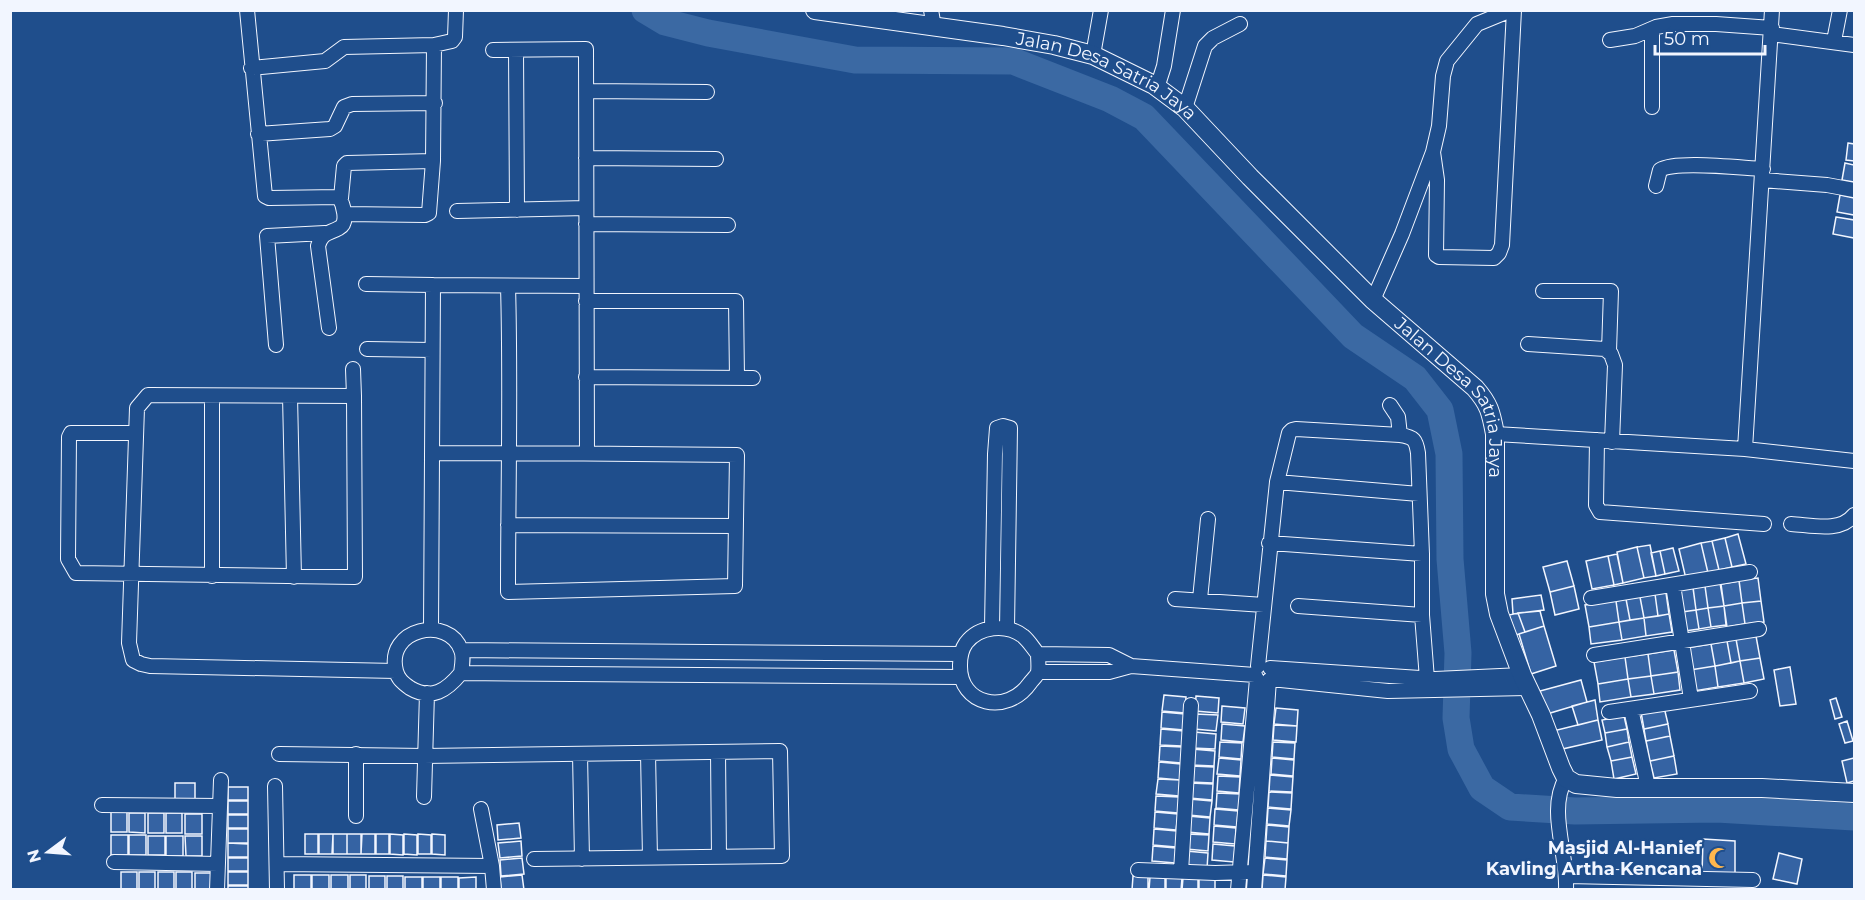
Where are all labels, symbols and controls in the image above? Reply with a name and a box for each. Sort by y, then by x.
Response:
scale bar [1655,18,1764,56]
street label: Jalan Desa Satria Jaya [1013,27,1201,125]
text: 50 m [1664,28,1710,50]
street label: Jalan Desa Satria Jaya [1389,312,1506,478]
north arrow [18,822,78,882]
place label: Masjid Al-Hanief Kavling Artha Kencana [1486,837,1703,880]
mosque icon: Masjid Al-Hanief Kavling Artha Kencana [1707,846,1731,870]
text: N [23,847,45,865]

